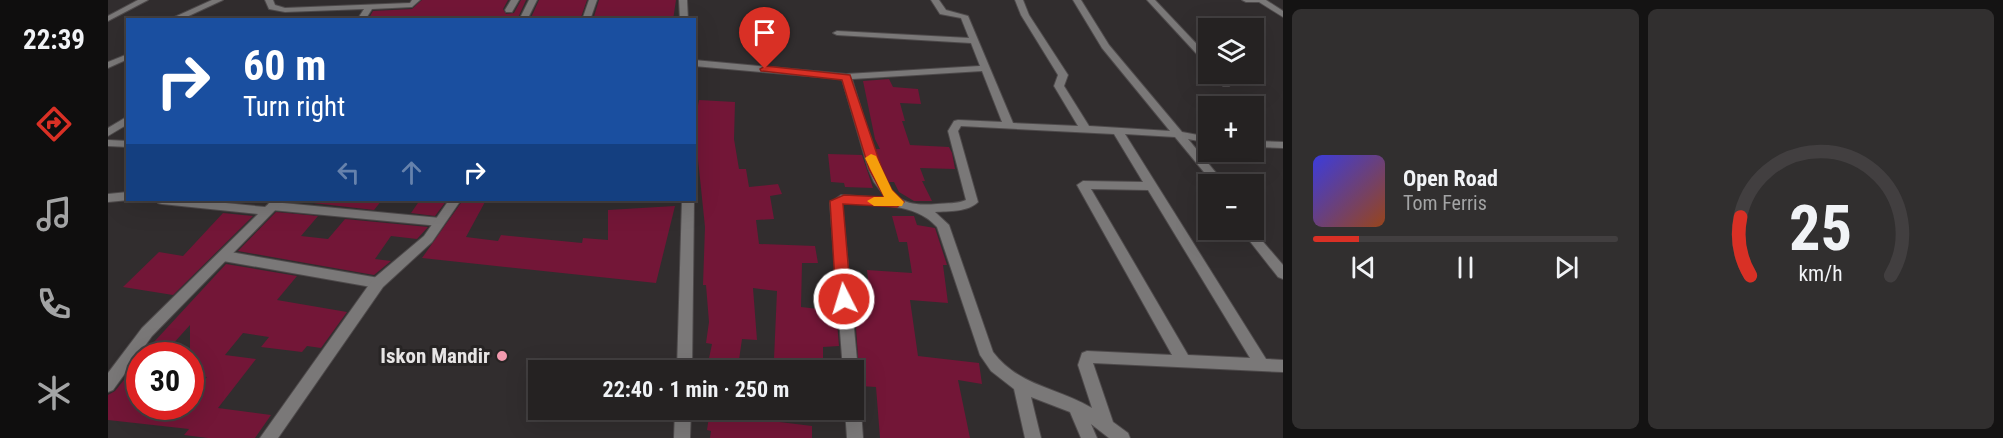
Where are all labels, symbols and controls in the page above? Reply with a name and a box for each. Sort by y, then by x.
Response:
pin [739,7,790,69]
icon: arrive [748,16,781,49]
map controls [1198,18,1264,240]
button: layers [1198,18,1264,84]
text: 22:39 [23,24,85,56]
text: 60 m [243,41,326,90]
icon: right [144,42,222,120]
text: Turn right [243,91,345,123]
button: + [1198,96,1264,162]
icon: directions [33,103,75,145]
icon: left [332,156,365,189]
icon: ahead [395,156,428,189]
icon: right [458,156,491,189]
text: Open Road [1403,166,1498,191]
button: − [1198,174,1264,240]
text: Tom Ferris [1403,191,1487,215]
text: 25 [1789,192,1852,265]
icon: music [33,193,75,235]
icon: previous [1347,251,1380,284]
icon: pause [1449,251,1482,284]
icon: next [1550,251,1583,284]
text: km/h [1799,261,1843,286]
position arrow [812,267,876,331]
icon: phone [33,283,75,325]
speed limit sign: 30 [126,342,204,420]
place label: Iskon Mandir [380,344,490,368]
marker: Iskon Mandir [495,349,509,363]
icon: climate [33,372,75,414]
text: 22:40 · 1 min · 250 m [603,377,789,402]

